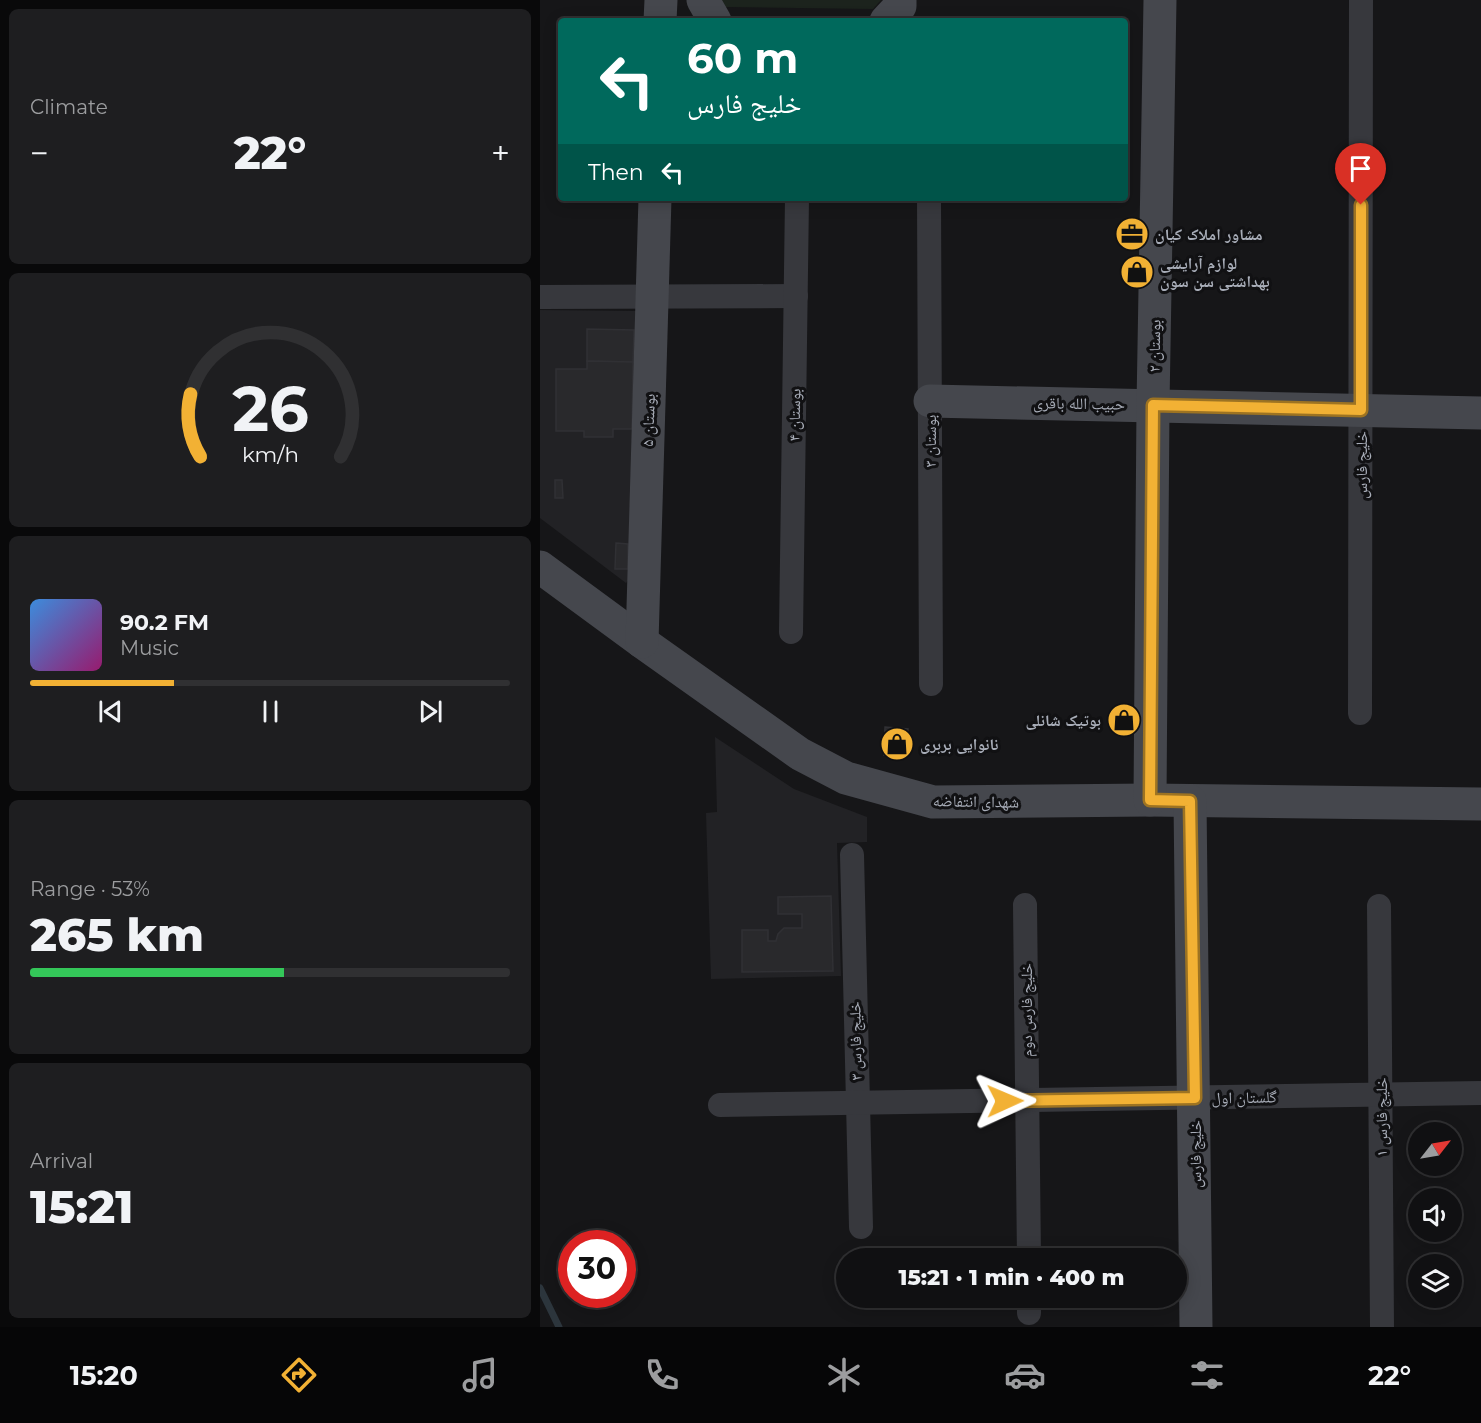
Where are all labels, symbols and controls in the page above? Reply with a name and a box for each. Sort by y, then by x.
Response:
text: 60 m [687,32,798,84]
icon: left [588,42,666,120]
text: خلیج فارس [687,87,802,120]
text: Climate [30,95,108,119]
text: 22° [234,125,306,180]
text: − [30,133,49,173]
text: + [491,133,510,173]
pin [1335,143,1386,205]
icon: arrive [1344,152,1377,185]
icon: left [656,156,689,189]
text: Then [588,159,644,186]
office icon: مشاور املاک کیان [1114,216,1150,252]
place label: مشاور املاک کیان [1155,225,1263,244]
shop icon: لوازم آرایشی بهداشتی سن سون [1119,254,1155,290]
place label: لوازم آرایشی بهداشتی سن سون [1160,254,1270,291]
street label: بوستان ۲ [1145,319,1165,373]
text: 26 [232,371,308,447]
street label: بوستان ۴ [785,388,805,442]
street label: بوستان ۵ [638,393,660,447]
street label: حبیب الله باقری [1033,393,1125,415]
street label: بوستان ۳ [921,415,941,467]
street label: خلیج فارس [1352,431,1372,499]
text: km/h [241,441,299,467]
text: 90.2 FM [120,609,209,636]
text: Music [120,636,179,660]
icon: previous [94,695,127,728]
icon: pause [254,695,287,728]
icon: next [414,695,447,728]
shop icon: بوتیک شانلی [1106,702,1142,738]
place label: بوتیک شانلی [1026,711,1101,730]
shop icon: نانوایی بربری [879,726,915,762]
place label: نانوایی بربری [920,735,998,754]
street label: شهدای انتفاضه [933,791,1019,813]
text: Range · 53% [30,877,150,901]
text: 265 km [30,907,204,962]
street label: خلیج فارس دوم [1017,963,1037,1057]
street label: خلیج فارس ۳ [845,1001,867,1081]
position arrow [973,1069,1037,1133]
street label: خلیج فارس ۱ [1372,1077,1392,1157]
street label: گلستان اول [1211,1087,1277,1109]
street label: خلیج فارس [1186,1120,1206,1188]
north arrow [1408,1122,1462,1176]
map controls [1408,1122,1462,1308]
text: Arrival [30,1149,93,1173]
text: 15:21 [30,1179,133,1234]
button: sound [1408,1188,1462,1242]
speed limit sign: 30 [558,1230,636,1308]
button: layers [1408,1254,1462,1308]
text: 15:21 · 1 min · 400 m [899,1264,1124,1291]
icon: directions [278,1354,320,1396]
icon: music [459,1354,501,1396]
icon: phone [641,1354,683,1396]
icon: climate [823,1354,865,1396]
icon: car [1004,1354,1046,1396]
icon: filters [1186,1354,1228,1396]
text: 15:20 [70,1359,138,1392]
text: 22° [1368,1359,1411,1392]

